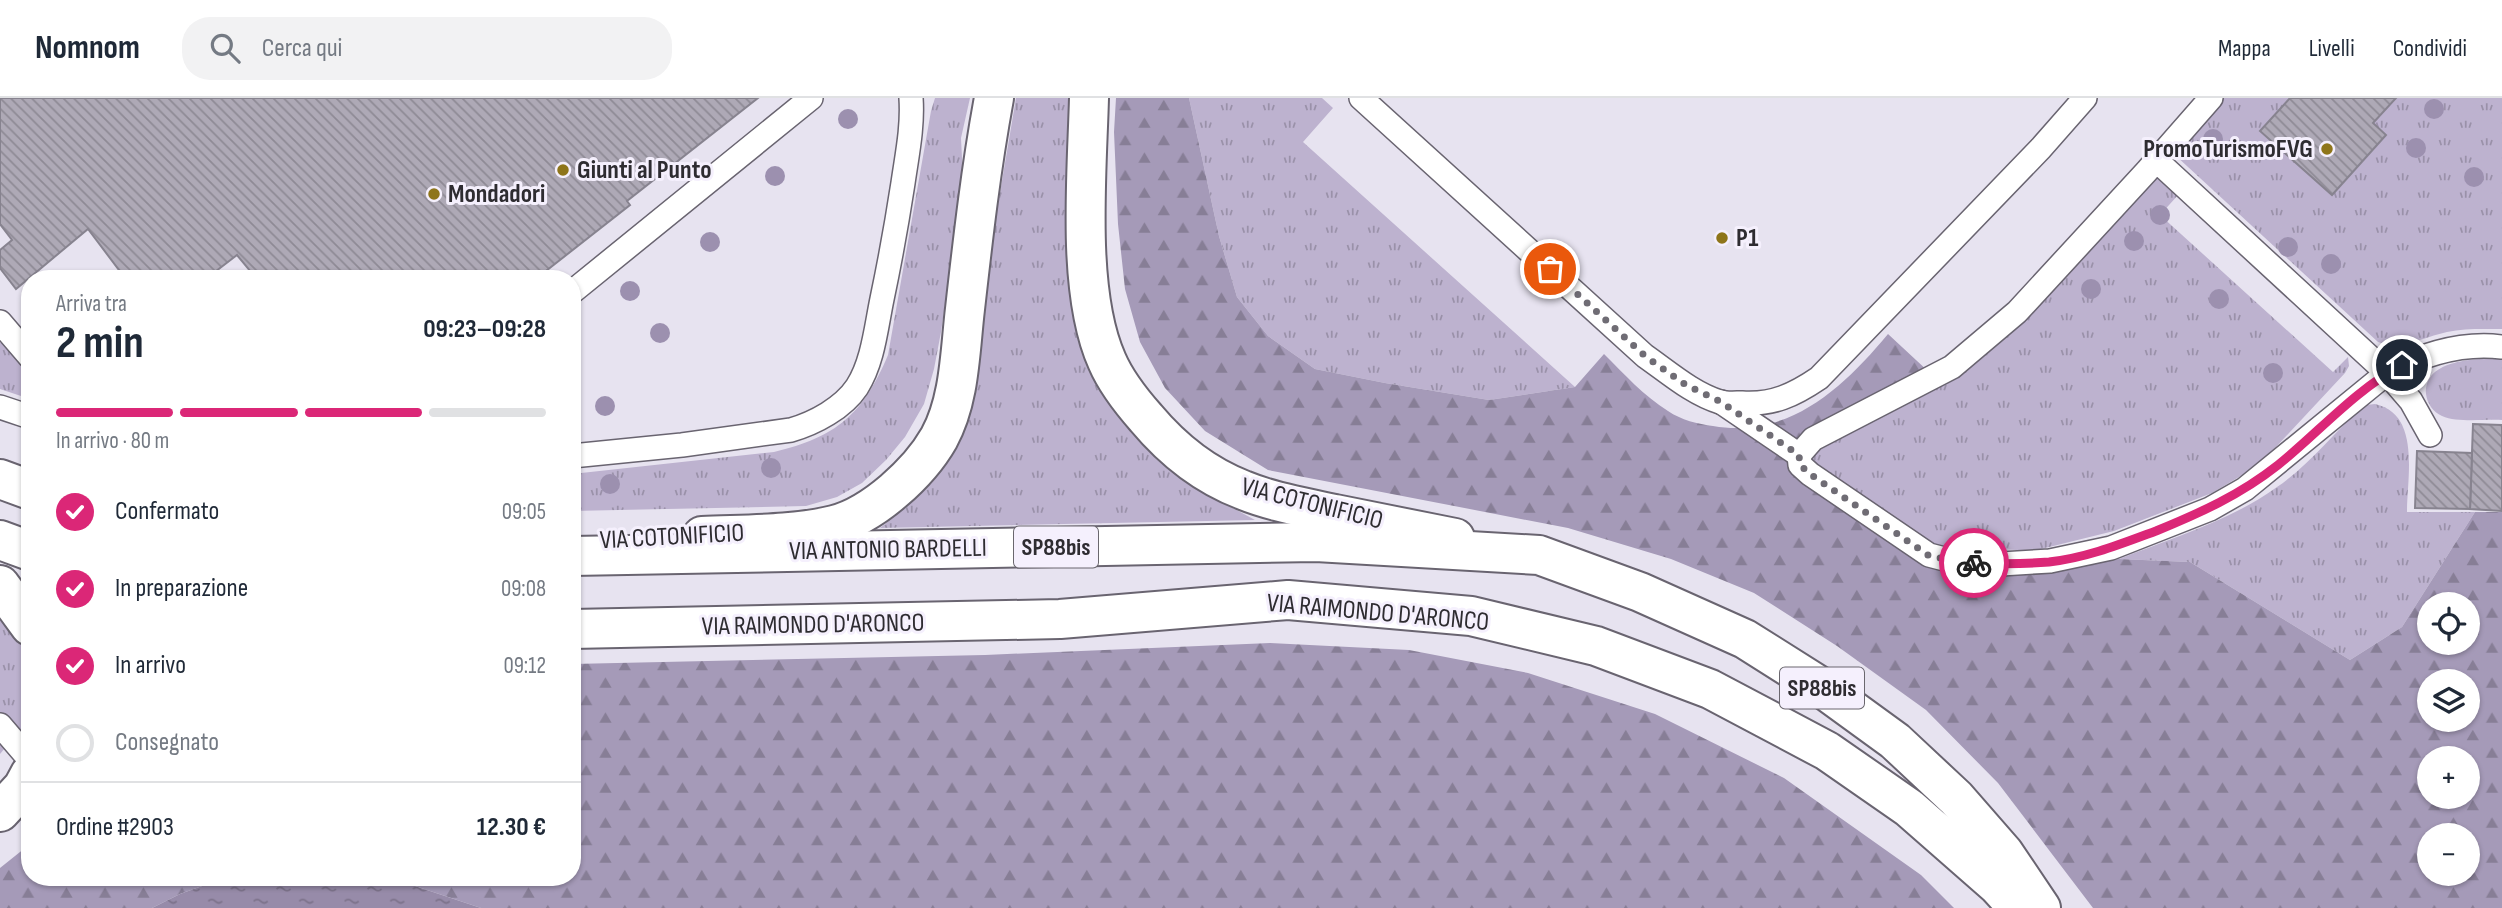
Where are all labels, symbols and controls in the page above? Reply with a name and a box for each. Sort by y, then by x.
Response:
search box [182,17,672,80]
text: Nomnom [35,28,140,68]
icon: search [206,29,244,67]
text: Cerca qui [262,33,342,64]
text: Mappa [2218,34,2271,63]
text: Livelli [2309,34,2355,63]
text: Condividi [2393,34,2467,63]
place label: PromoTurismoFVG [2143,134,2313,165]
marker: PromoTurismoFVG [2319,141,2335,157]
place label: Giunti al Punto [577,155,711,186]
marker: Giunti al Punto [555,162,571,178]
place label: Mondadori [448,179,545,210]
marker: Mondadori [426,186,442,202]
place label: P1 [1736,223,1758,254]
marker: P1 [1714,230,1730,246]
pin [1520,239,1580,299]
icon: bag [1531,250,1569,288]
text: Arriva tra [56,290,127,318]
text: 09:23–09:28 [423,314,546,345]
text: 2 min [56,316,144,371]
pin [2372,335,2432,395]
icon: home [2383,346,2421,384]
text: In arrivo · 80 m [56,427,169,455]
street label: VIA COTONIFICIO [1238,471,1386,537]
icon: check [56,493,94,531]
text: Confermato [115,496,219,527]
text: 09:05 [502,498,546,526]
street label: VIA COTONIFICIO [599,518,745,556]
road number: SP88bis [1014,526,1098,568]
courier [1939,528,2009,598]
street label: VIA ANTONIO BARDELLI [789,533,987,567]
icon: bike [1955,544,1993,582]
icon: check [56,570,94,608]
text: In preparazione [115,573,248,604]
text: 09:08 [501,575,546,603]
street label: VIA RAIMONDO D'ARONCO [1266,588,1490,638]
map controls [2417,592,2480,886]
button: locate [2417,592,2480,655]
street label: VIA RAIMONDO D'ARONCO [701,608,925,642]
icon: check [56,647,94,685]
text: In arrivo [115,650,186,681]
text: 09:12 [503,652,546,680]
road number: SP88bis [1780,668,1864,708]
button: layers [2417,669,2480,732]
text: Consegnato [115,727,219,758]
button: + [2417,746,2480,809]
text: Ordine #2903 [56,812,174,843]
text: 12.30 € [477,812,546,843]
button: − [2417,823,2480,886]

